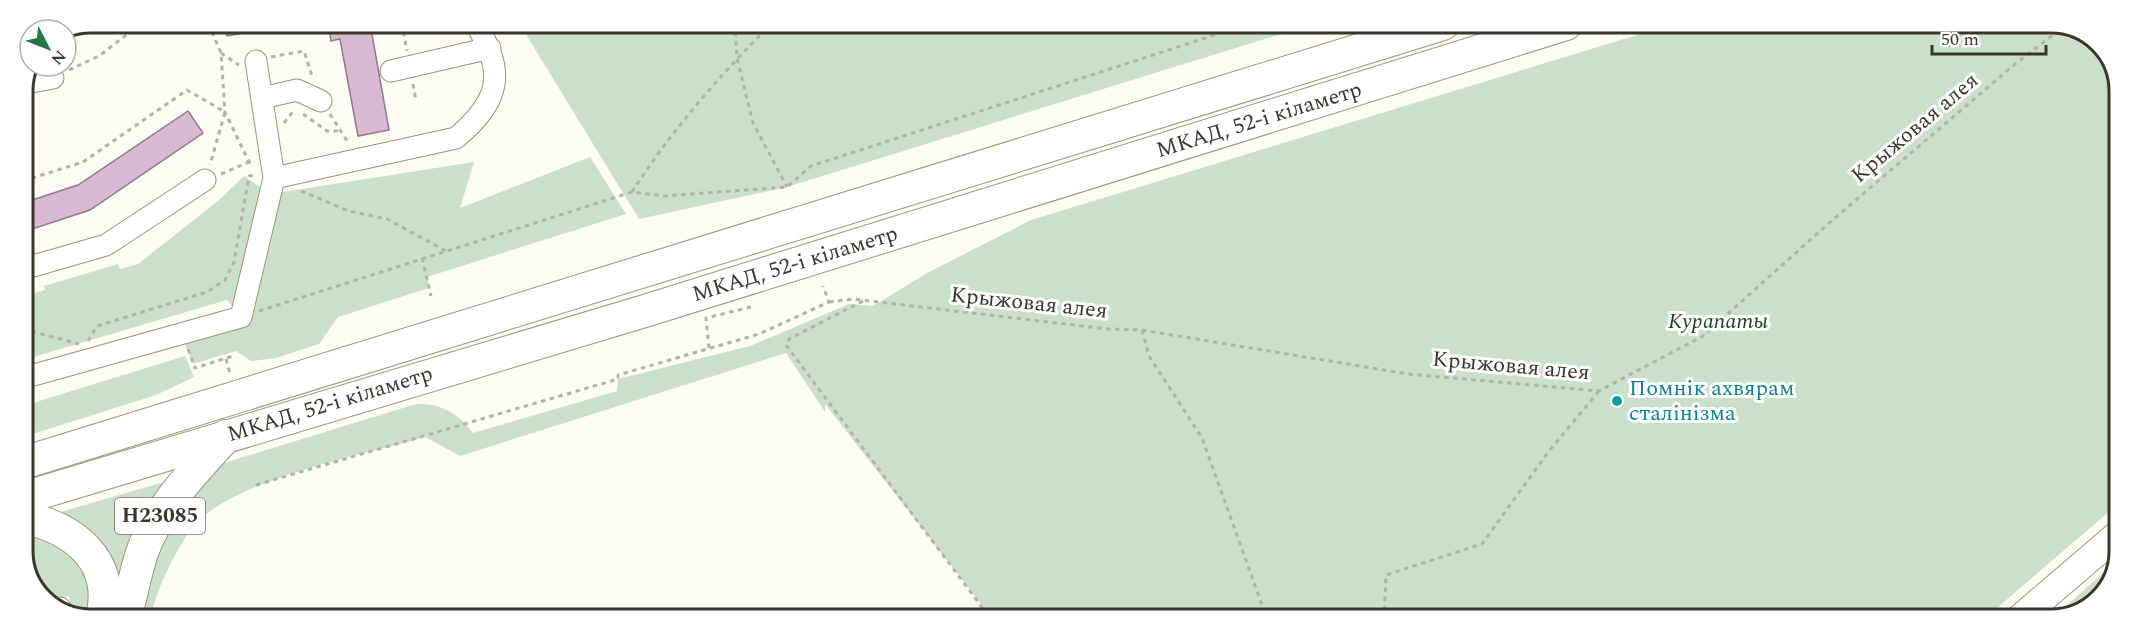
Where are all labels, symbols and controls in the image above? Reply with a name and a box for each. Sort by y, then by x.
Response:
north arrow [18,18,78,78]
scale bar [1932,18,2046,56]
text: 50 m [1941,26,1979,53]
text: N [45,44,72,70]
street label: Крыжовая алея [1844,65,1986,191]
street label: МКАД, 52-і кіламетр [1152,73,1366,167]
street label: МКАД, 52-і кіламетр [688,217,902,311]
street label: Крыжовая алея [949,278,1109,328]
park label: Курапаты [1668,305,1768,338]
street label: Крыжовая алея [1431,343,1591,389]
street label: МКАД, 52-і кіламетр [223,357,437,451]
place label: Помнік ахвярам сталінізма [1629,372,1794,430]
marker: Помнік ахвярам сталінізма [1610,394,1624,408]
road number: Н23085 [115,498,205,534]

